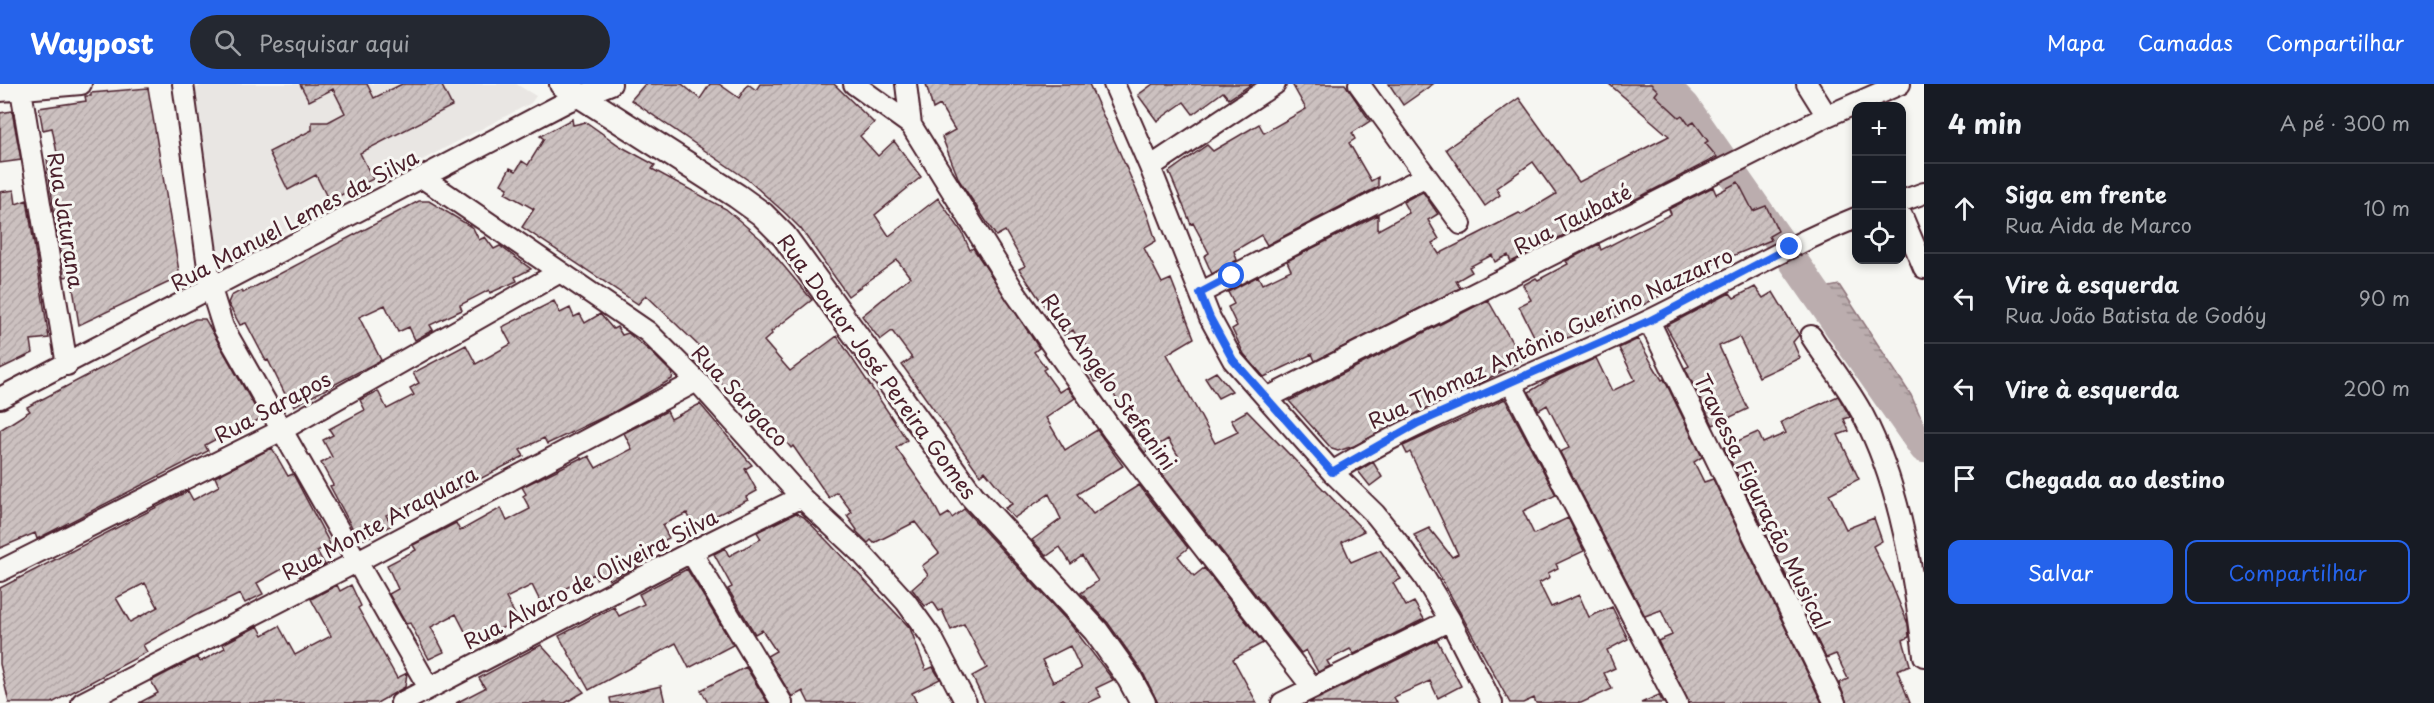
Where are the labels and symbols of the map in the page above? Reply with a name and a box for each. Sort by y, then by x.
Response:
street label: Rua Manuel Lemes da Silva [164,140,424,298]
street label: Rua Jaturana [40,149,94,291]
street label: Rua Taubaté [1507,175,1637,261]
street label: Rua Doutor José Pereira Gomes [771,227,985,505]
route end [1776,233,1802,259]
street label: Rua Thomaz Antônio Guerino Nazzarro [1362,238,1738,436]
route start [1218,262,1244,288]
street label: Rua Angelo Stefanini [1035,286,1185,476]
street label: Rua Sargaco [685,337,797,453]
street label: Rua Sarapos [208,362,336,450]
street label: Travessa Figuração Musical [1687,368,1839,634]
street label: Rua Monte Araquara [275,456,483,587]
street label: Rua Alvaro de Oliveira Silva [457,500,723,656]

